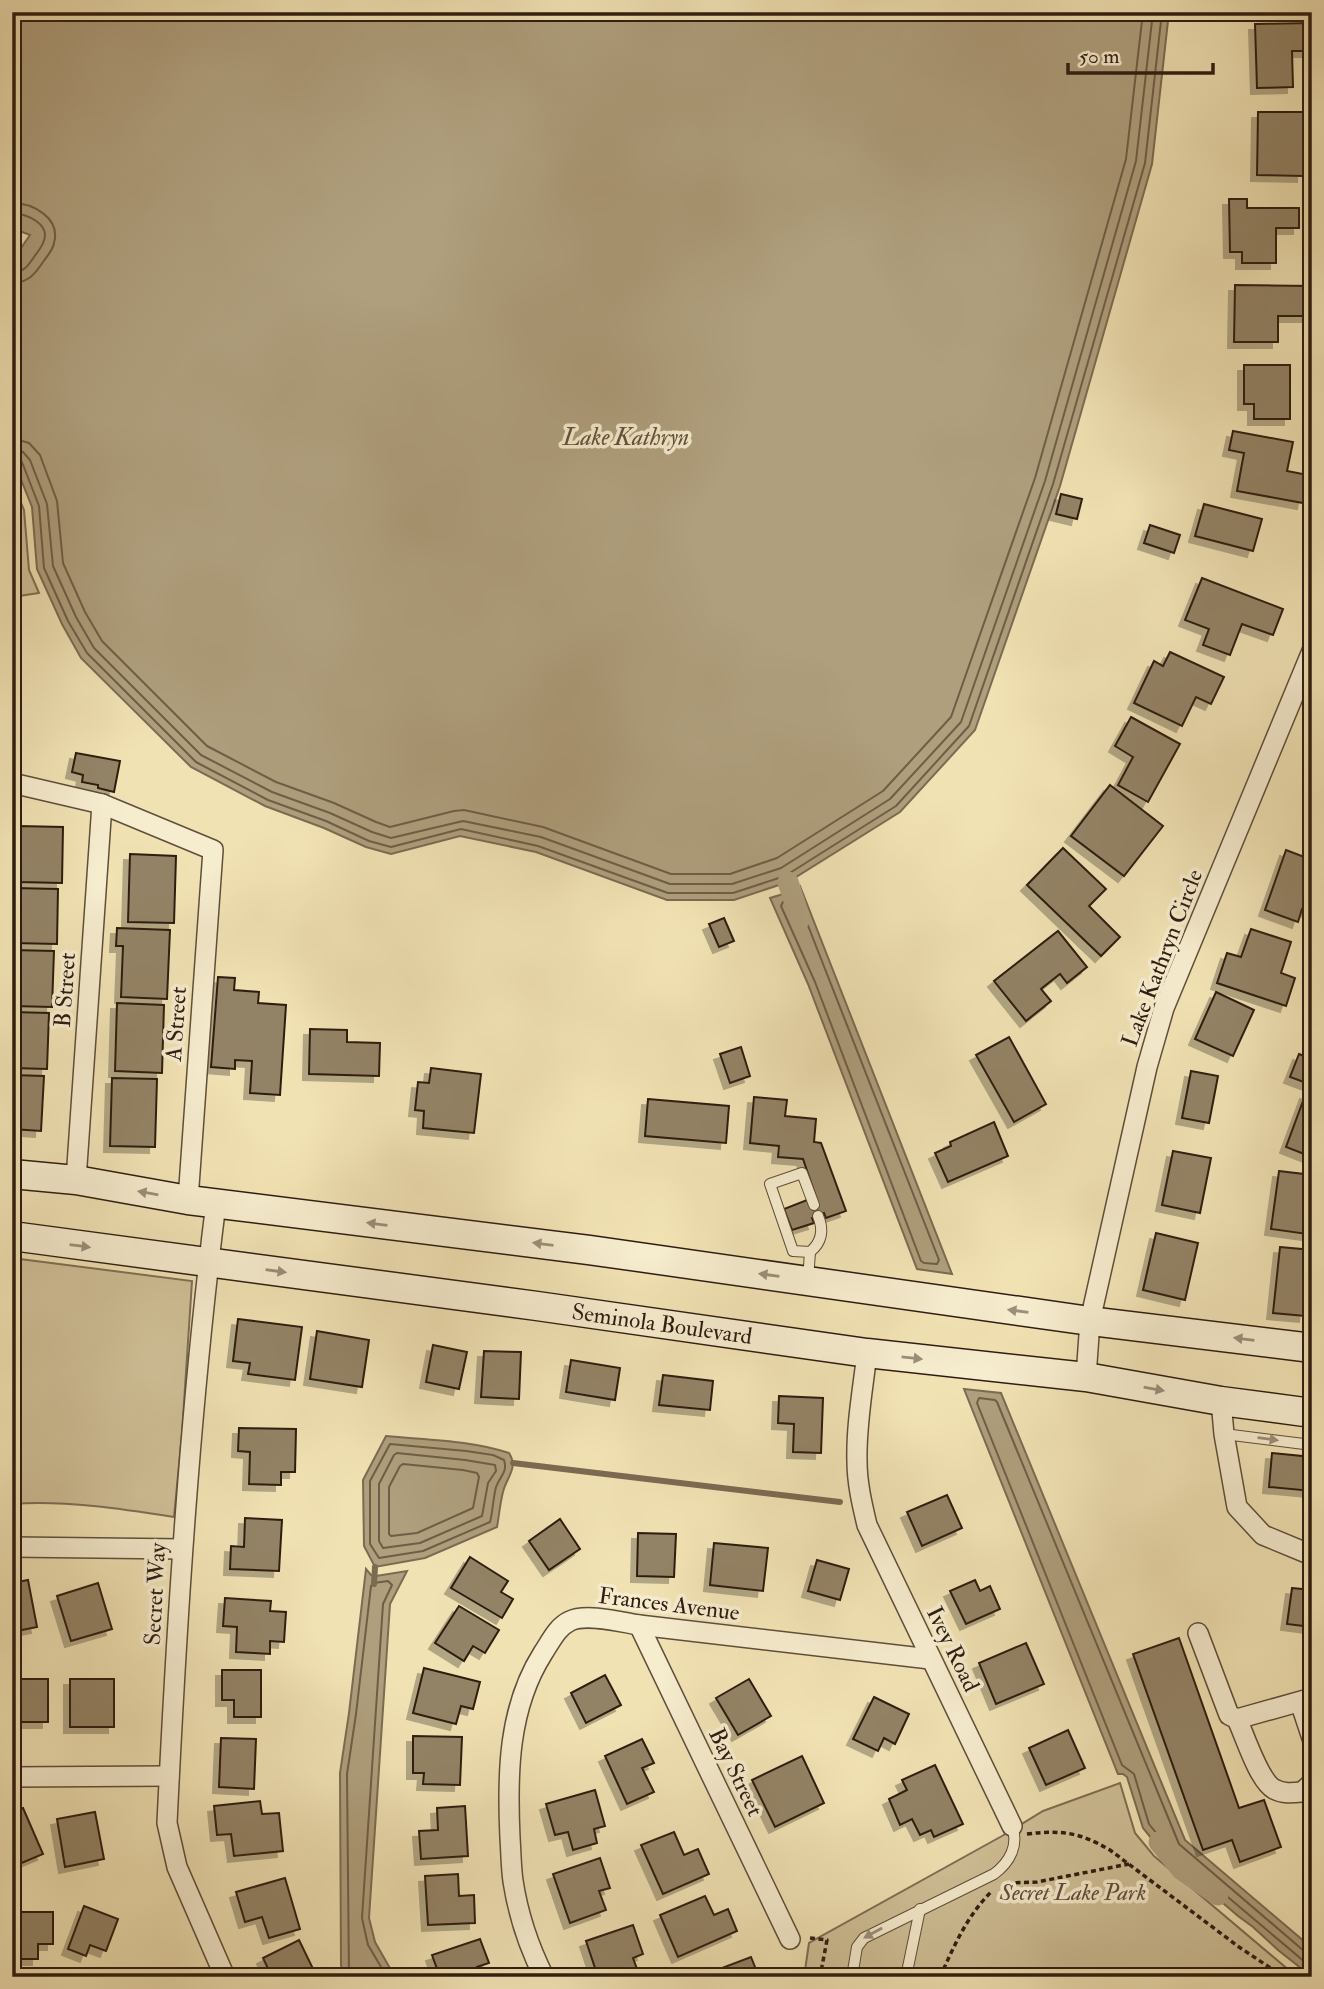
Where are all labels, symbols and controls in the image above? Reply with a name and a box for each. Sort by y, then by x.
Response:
scale bar [1068,32,1214,76]
text: 50 m [1079,43,1120,70]
water label: Lake Kathryn [562,422,689,453]
street label: Lake Kathryn Circle [1115,865,1209,1051]
street label: B Street [48,951,82,1029]
street label: A Street [159,986,193,1063]
one-way arrow [137,1187,159,1198]
one-way arrow [366,1218,388,1229]
one-way arrow [532,1239,554,1250]
one-way arrow [69,1240,91,1251]
one-way arrow [265,1266,287,1277]
one-way arrow [758,1269,780,1280]
street label: Seminola Boulevard [570,1297,754,1351]
one-way arrow [1007,1305,1029,1316]
one-way arrow [1233,1333,1255,1344]
one-way arrow [901,1352,923,1363]
one-way arrow [1143,1384,1165,1395]
one-way arrow [1257,1434,1279,1445]
street label: Secret Way [138,1541,172,1646]
street label: Frances Avenue [597,1581,742,1627]
street label: Ivey Road [920,1602,986,1696]
street label: Bay Street [702,1723,770,1821]
park label: Secret Lake Park [999,1878,1146,1907]
one-way arrow [864,1927,883,1939]

